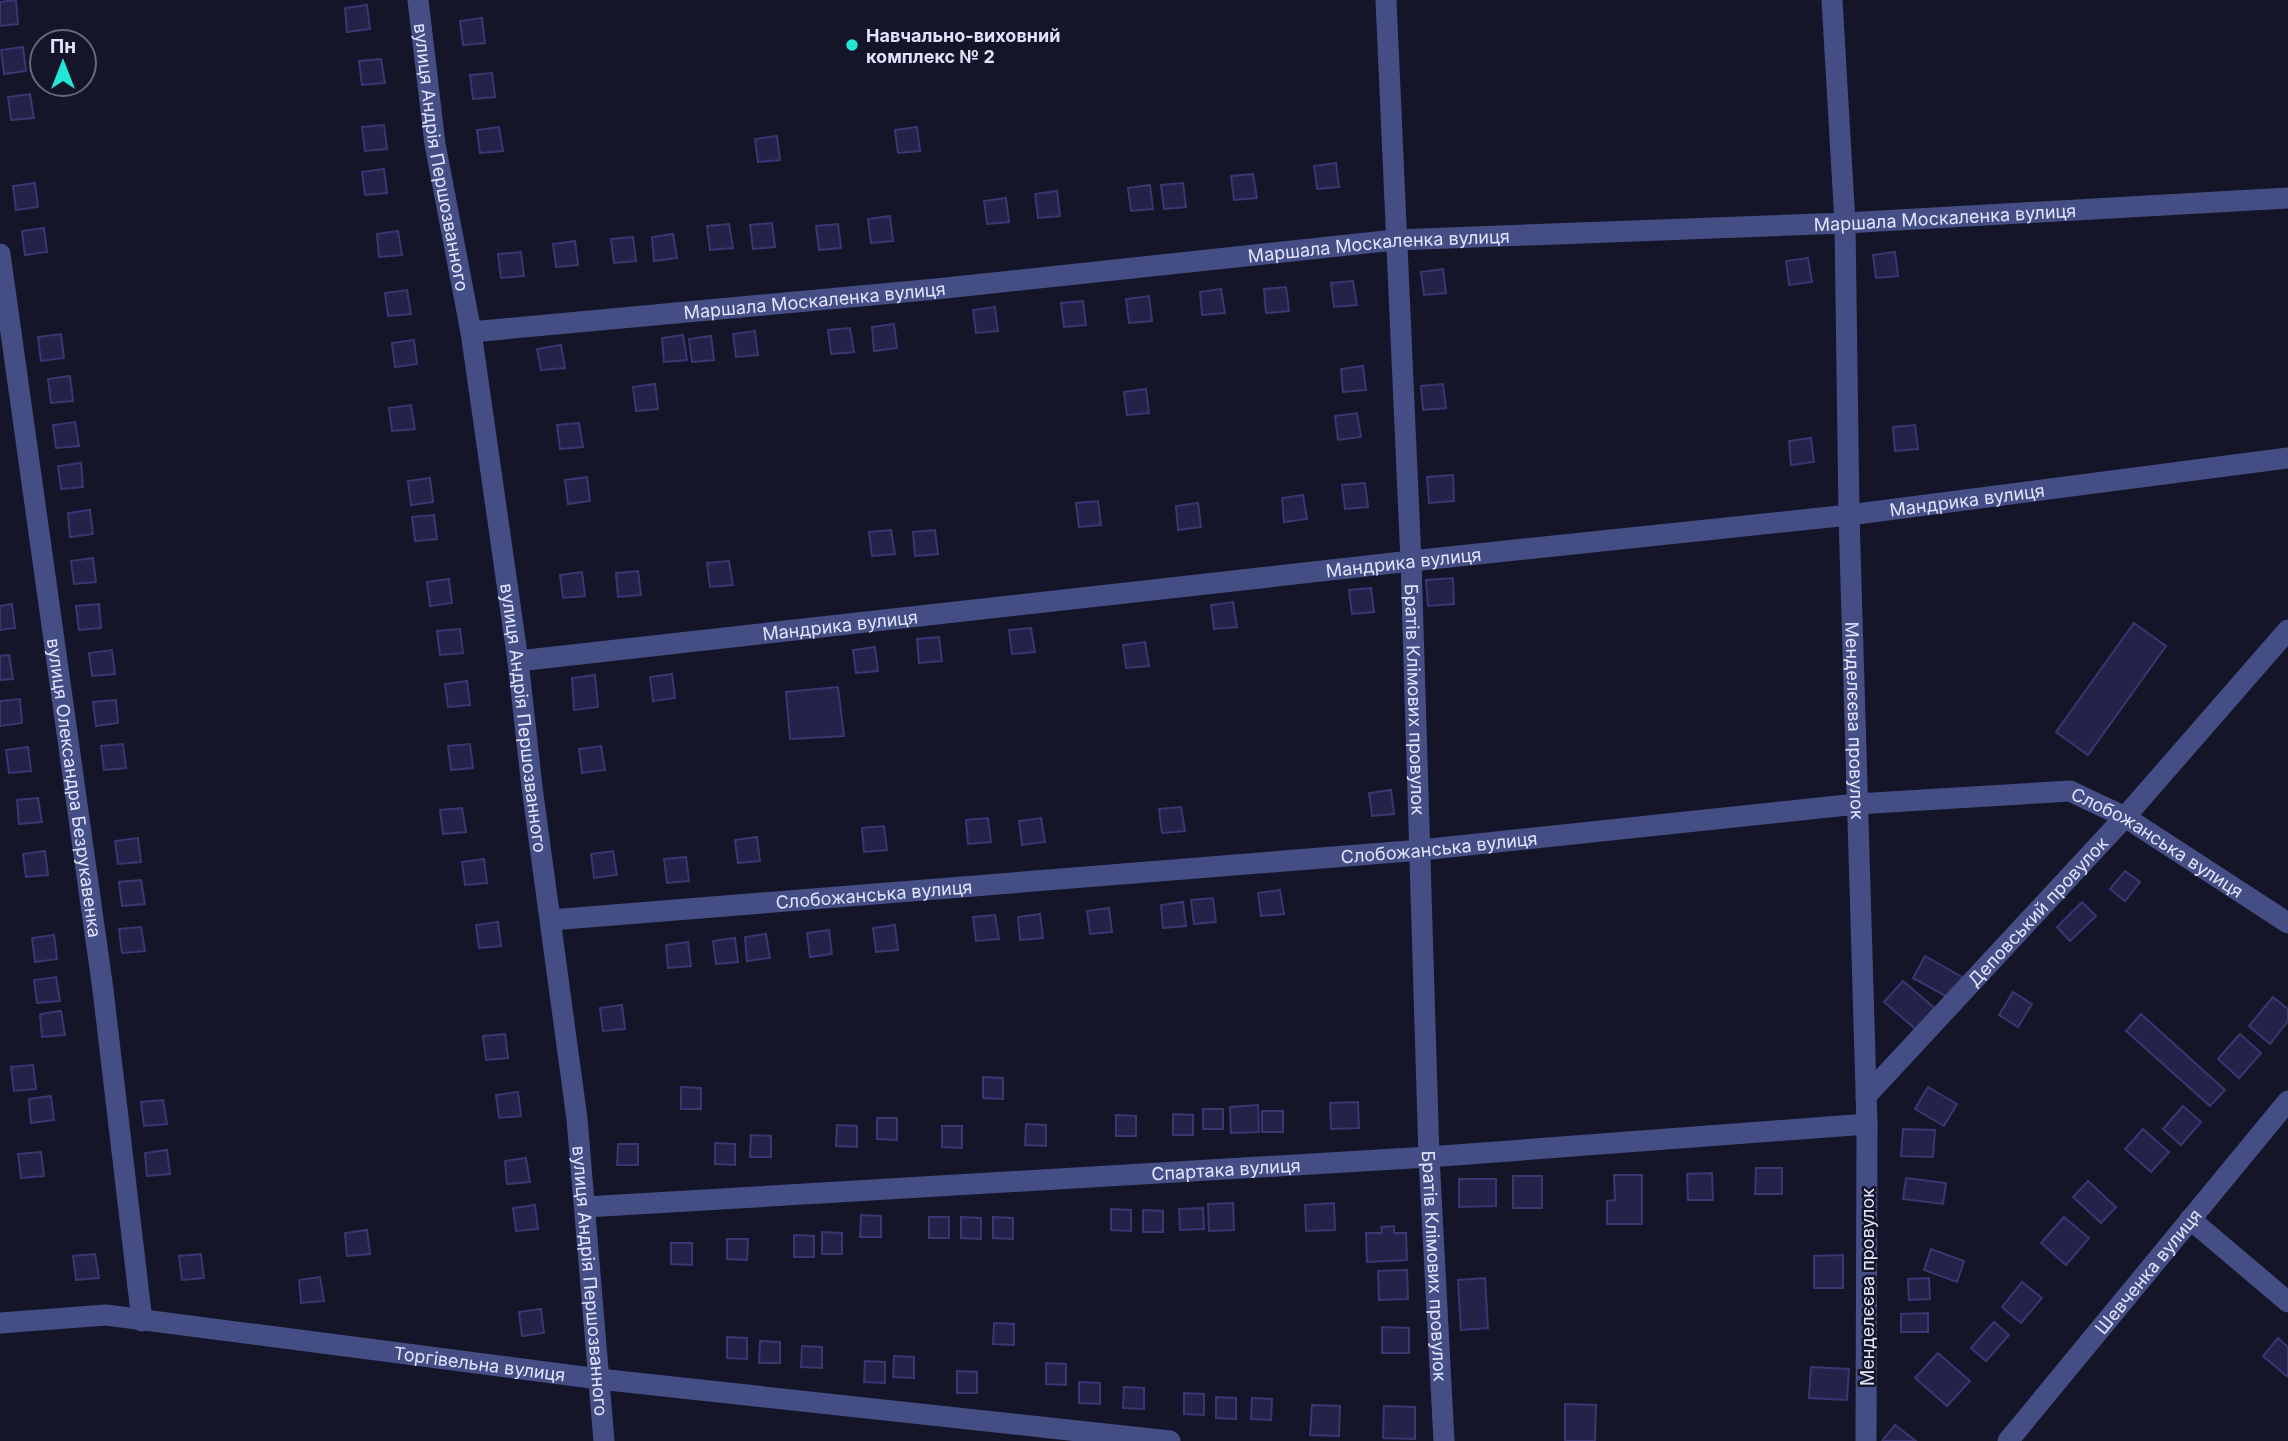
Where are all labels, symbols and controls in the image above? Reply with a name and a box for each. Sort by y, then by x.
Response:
street label: вулиця Андрія Першозванного [410,22,473,293]
place label: Навчально-виховний комплекс № 2 [866,25,1060,67]
north arrow [28,28,98,98]
text: Пн [50,35,76,58]
marker: Навчально-виховний комплекс № 2 [844,37,860,53]
street label: Маршала Москаленка вулиця [1813,199,2077,235]
street label: Маршала Москаленка вулиця [1247,225,1510,266]
street label: Маршала Москаленка вулиця [683,278,946,323]
street label: Мандрика вулиця [1888,479,2046,520]
street label: Мандрика вулиця [1325,543,1482,581]
street label: вулиця Андрія Першозванного [497,582,551,854]
street label: Братів Клімових провулок [1401,583,1429,816]
street label: Мандрика вулиця [761,606,919,644]
street label: Менделєєва провулок [1842,621,1869,820]
street label: вулиця Олександра Безрукавенка [43,637,106,939]
street label: Слобожанська вулиця [2068,783,2247,902]
street label: Слобожанська вулиця [1340,827,1538,867]
street label: Деповський провулок [1963,832,2112,990]
street label: Слобожанська вулиця [775,876,973,912]
street label: вулиця Андрія Першозванного [569,1145,612,1417]
street label: Братів Клімових провулок [1418,1150,1451,1382]
street label: Спартака вулиця [1151,1154,1301,1184]
street label: Менделєєва провулок [1857,1188,1878,1386]
street label: Шевченка вулиця [2090,1204,2205,1338]
street label: Торгівельна вулиця [393,1342,567,1385]

